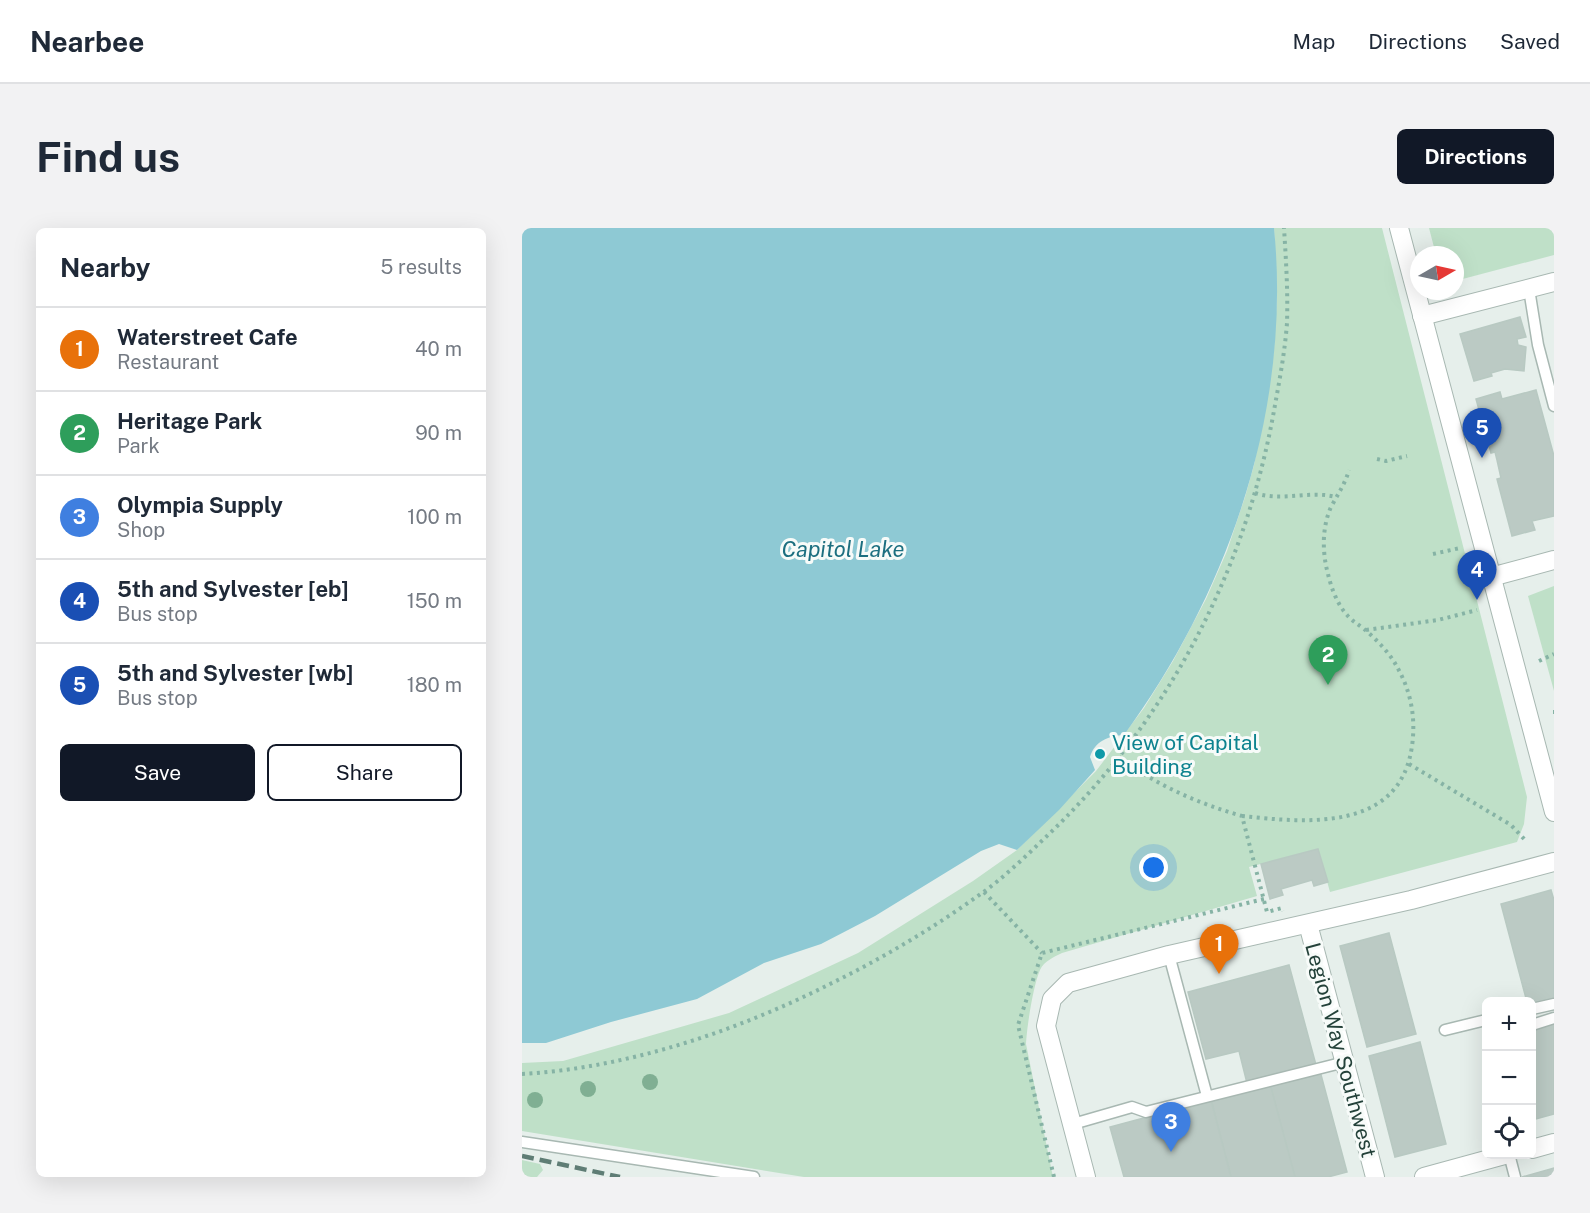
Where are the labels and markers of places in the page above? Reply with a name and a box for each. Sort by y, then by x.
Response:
pin: 5 [1462,408,1502,458]
pin: 4 [1458,550,1496,600]
pin: 2 [1308,636,1348,685]
place label: View of Capital Building [1112,730,1259,779]
marker: View of Capital Building [1093,747,1107,761]
pin: 1 [1200,924,1238,974]
pin: 3 [1152,1102,1190,1152]

